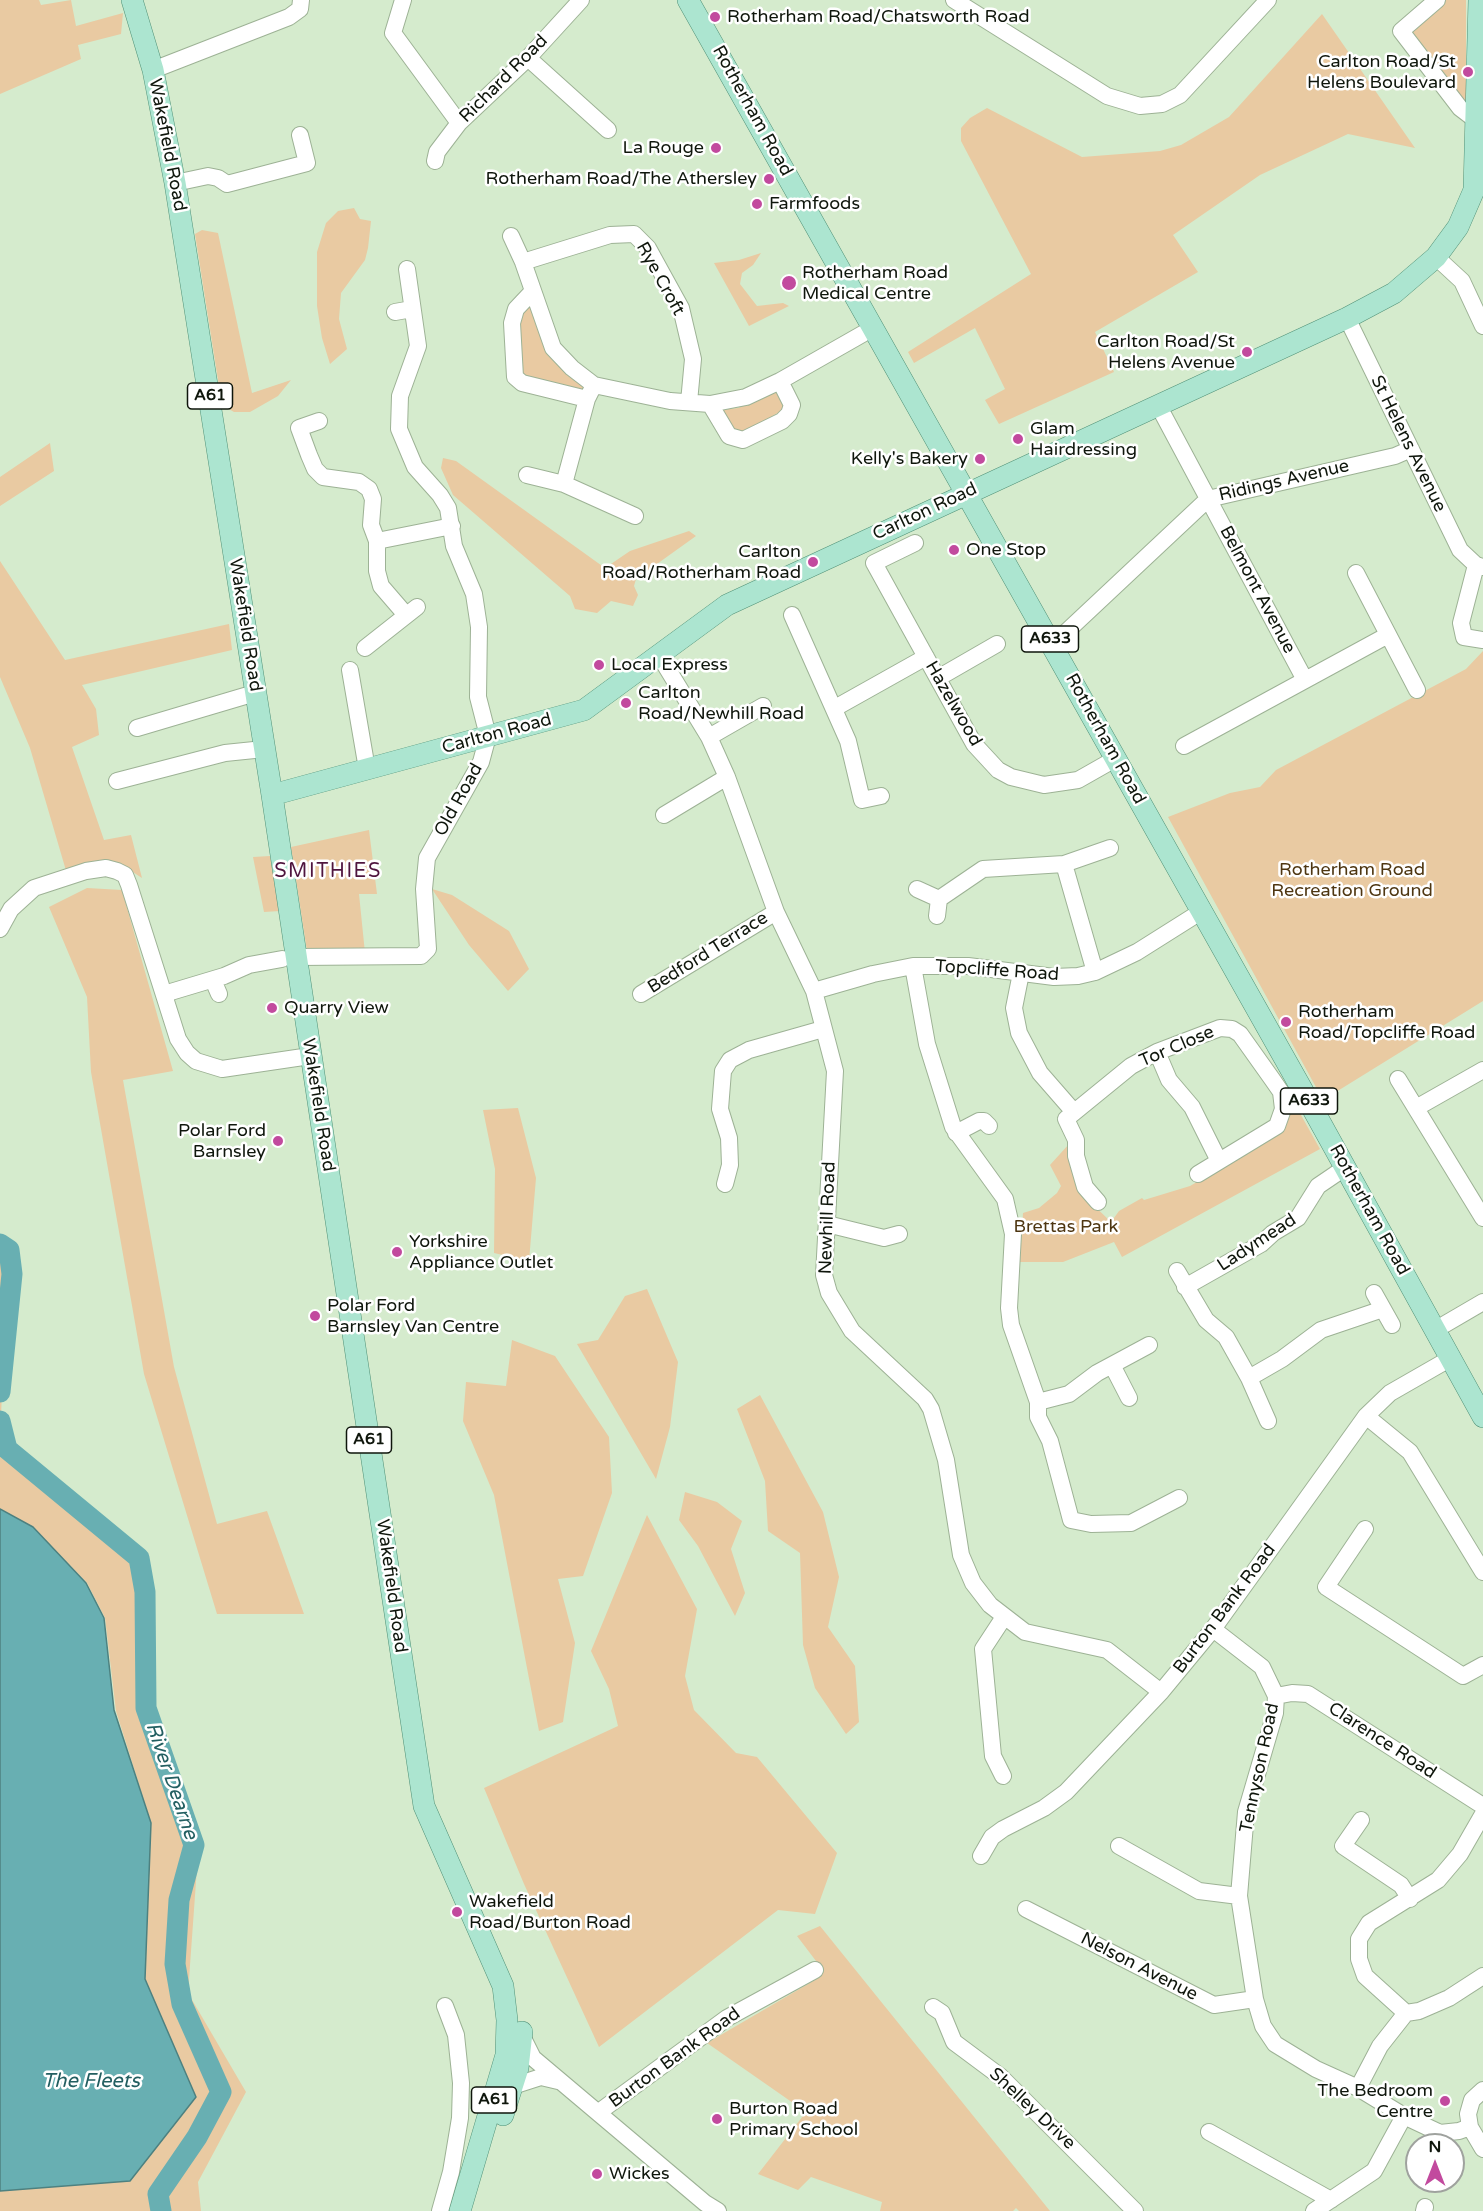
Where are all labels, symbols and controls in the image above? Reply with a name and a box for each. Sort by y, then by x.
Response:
place label: Rotherham Road/Chatsworth Road [727,6,1030,28]
marker: Rotherham Road/Chatsworth Road [708,10,722,24]
street label: Richard Road [455,30,553,128]
street label: Rotherham Road [707,42,797,180]
place label: Carlton Road/St Helens Boulevard [1307,51,1456,94]
marker: Carlton Road/St Helens Boulevard [1461,65,1475,79]
street label: Wakefield Road [144,77,190,213]
place label: La Rouge [623,137,704,159]
marker: La Rouge [709,141,723,155]
place label: Rotherham Road/The Athersley [485,168,757,190]
marker: Rotherham Road/The Athersley [762,172,776,186]
place label: Farmfoods [769,193,860,215]
marker: Farmfoods [750,197,764,211]
street label: Rye Croft [631,238,689,320]
place label: Rotherham Road Medical Centre [802,262,948,304]
marker: Rotherham Road Medical Centre [780,274,798,292]
place label: Carlton Road/St Helens Avenue [1097,331,1235,374]
marker: Carlton Road/St Helens Avenue [1240,345,1254,359]
street label: St Helens Avenue [1366,372,1450,516]
road number: A61 [188,383,232,409]
place label: Glam Hairdressing [1030,418,1137,460]
marker: Glam Hairdressing [1011,432,1025,446]
place label: Kelly's Bakery [851,448,968,470]
marker: Kelly's Bakery [973,452,987,466]
street label: Ridings Avenue [1217,455,1351,507]
street label: Carlton Road [869,478,981,546]
street label: Belmont Avenue [1214,523,1300,657]
place label: One Stop [966,539,1046,561]
place label: Carlton Road/Rotherham Road [602,541,801,584]
marker: One Stop [947,543,961,557]
marker: Carlton Road/Rotherham Road [806,555,820,569]
street label: Wakefield Road [224,557,266,693]
road number: A633 [1022,626,1078,652]
place label: Local Express [611,654,728,676]
marker: Local Express [592,658,606,672]
street label: Hazelwood [920,658,986,750]
street label: Rotherham Road [1060,670,1150,808]
place label: Carlton Road/Newhill Road [638,682,804,724]
marker: Carlton Road/Newhill Road [619,696,633,710]
street label: Carlton Road [440,709,554,759]
street label: Old Road [430,760,488,840]
park label: Rotherham Road Recreation Ground [1271,859,1433,902]
district label: SMITHIES [274,860,382,884]
street label: Bedford Terrace [644,907,772,999]
street label: Topcliffe Road [934,956,1060,986]
place label: Quarry View [284,997,389,1019]
marker: Quarry View [265,1001,279,1015]
place label: Rotherham Road/Topcliffe Road [1298,1001,1475,1044]
marker: Rotherham Road/Topcliffe Road [1279,1015,1293,1029]
street label: Tor Close [1136,1022,1218,1072]
street label: Wakefield Road [297,1037,339,1173]
road number: A633 [1280,1088,1338,1114]
place label: Polar Ford Barnsley [178,1120,266,1162]
marker: Polar Ford Barnsley [271,1134,285,1148]
street label: Rotherham Road [1324,1141,1414,1279]
street label: Newhill Road [815,1161,841,1275]
street label: Ladymead [1214,1210,1300,1276]
park label: Brettas Park [1014,1216,1118,1238]
place label: Yorkshire Appliance Outlet [409,1231,553,1274]
marker: Yorkshire Appliance Outlet [390,1245,404,1259]
place label: Polar Ford Barnsley Van Centre [327,1295,499,1338]
marker: Polar Ford Barnsley Van Centre [308,1309,322,1323]
road number: A61 [346,1427,392,1453]
street label: Wakefield Road [371,1518,411,1654]
street label: Burton Bank Road [1169,1540,1281,1678]
street label: Clarence Road [1324,1698,1440,1784]
street label: Tennyson Road [1236,1701,1284,1835]
water label: River Dearne [140,1719,202,1843]
place label: Wakefield Road/Burton Road [469,1891,631,1934]
marker: Wakefield Road/Burton Road [450,1905,464,1919]
street label: Nelson Avenue [1077,1928,1201,2006]
street label: Burton Bank Road [605,2003,745,2113]
street label: Shelley Drive [984,2064,1080,2154]
water label: The Fleets [42,2070,140,2094]
place label: The Bedroom Centre [1317,2080,1433,2122]
road number: A61 [472,2087,516,2113]
marker: The Bedroom Centre [1438,2094,1452,2108]
place label: Burton Road Primary School [729,2098,858,2140]
marker: Burton Road Primary School [710,2112,724,2126]
north arrow [1405,2133,1465,2193]
text: N [1429,2137,1441,2157]
place label: Wickes [609,2163,670,2185]
marker: Wickes [590,2167,604,2181]

